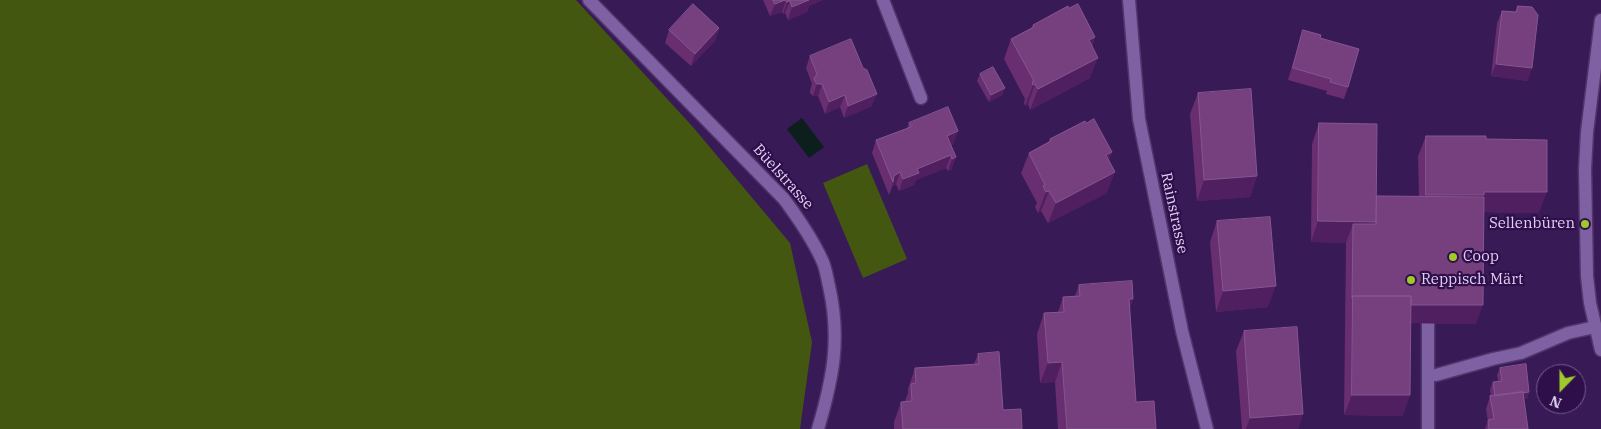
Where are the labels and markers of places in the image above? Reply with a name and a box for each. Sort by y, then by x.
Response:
place label: Sellenbüren [1489,215,1575,233]
marker: Sellenbüren [1579,218,1591,230]
place label: Coop [1463,248,1499,266]
marker: Coop [1447,251,1459,263]
place label: Reppisch Märt [1421,271,1523,289]
marker: Reppisch Märt [1405,274,1417,286]

